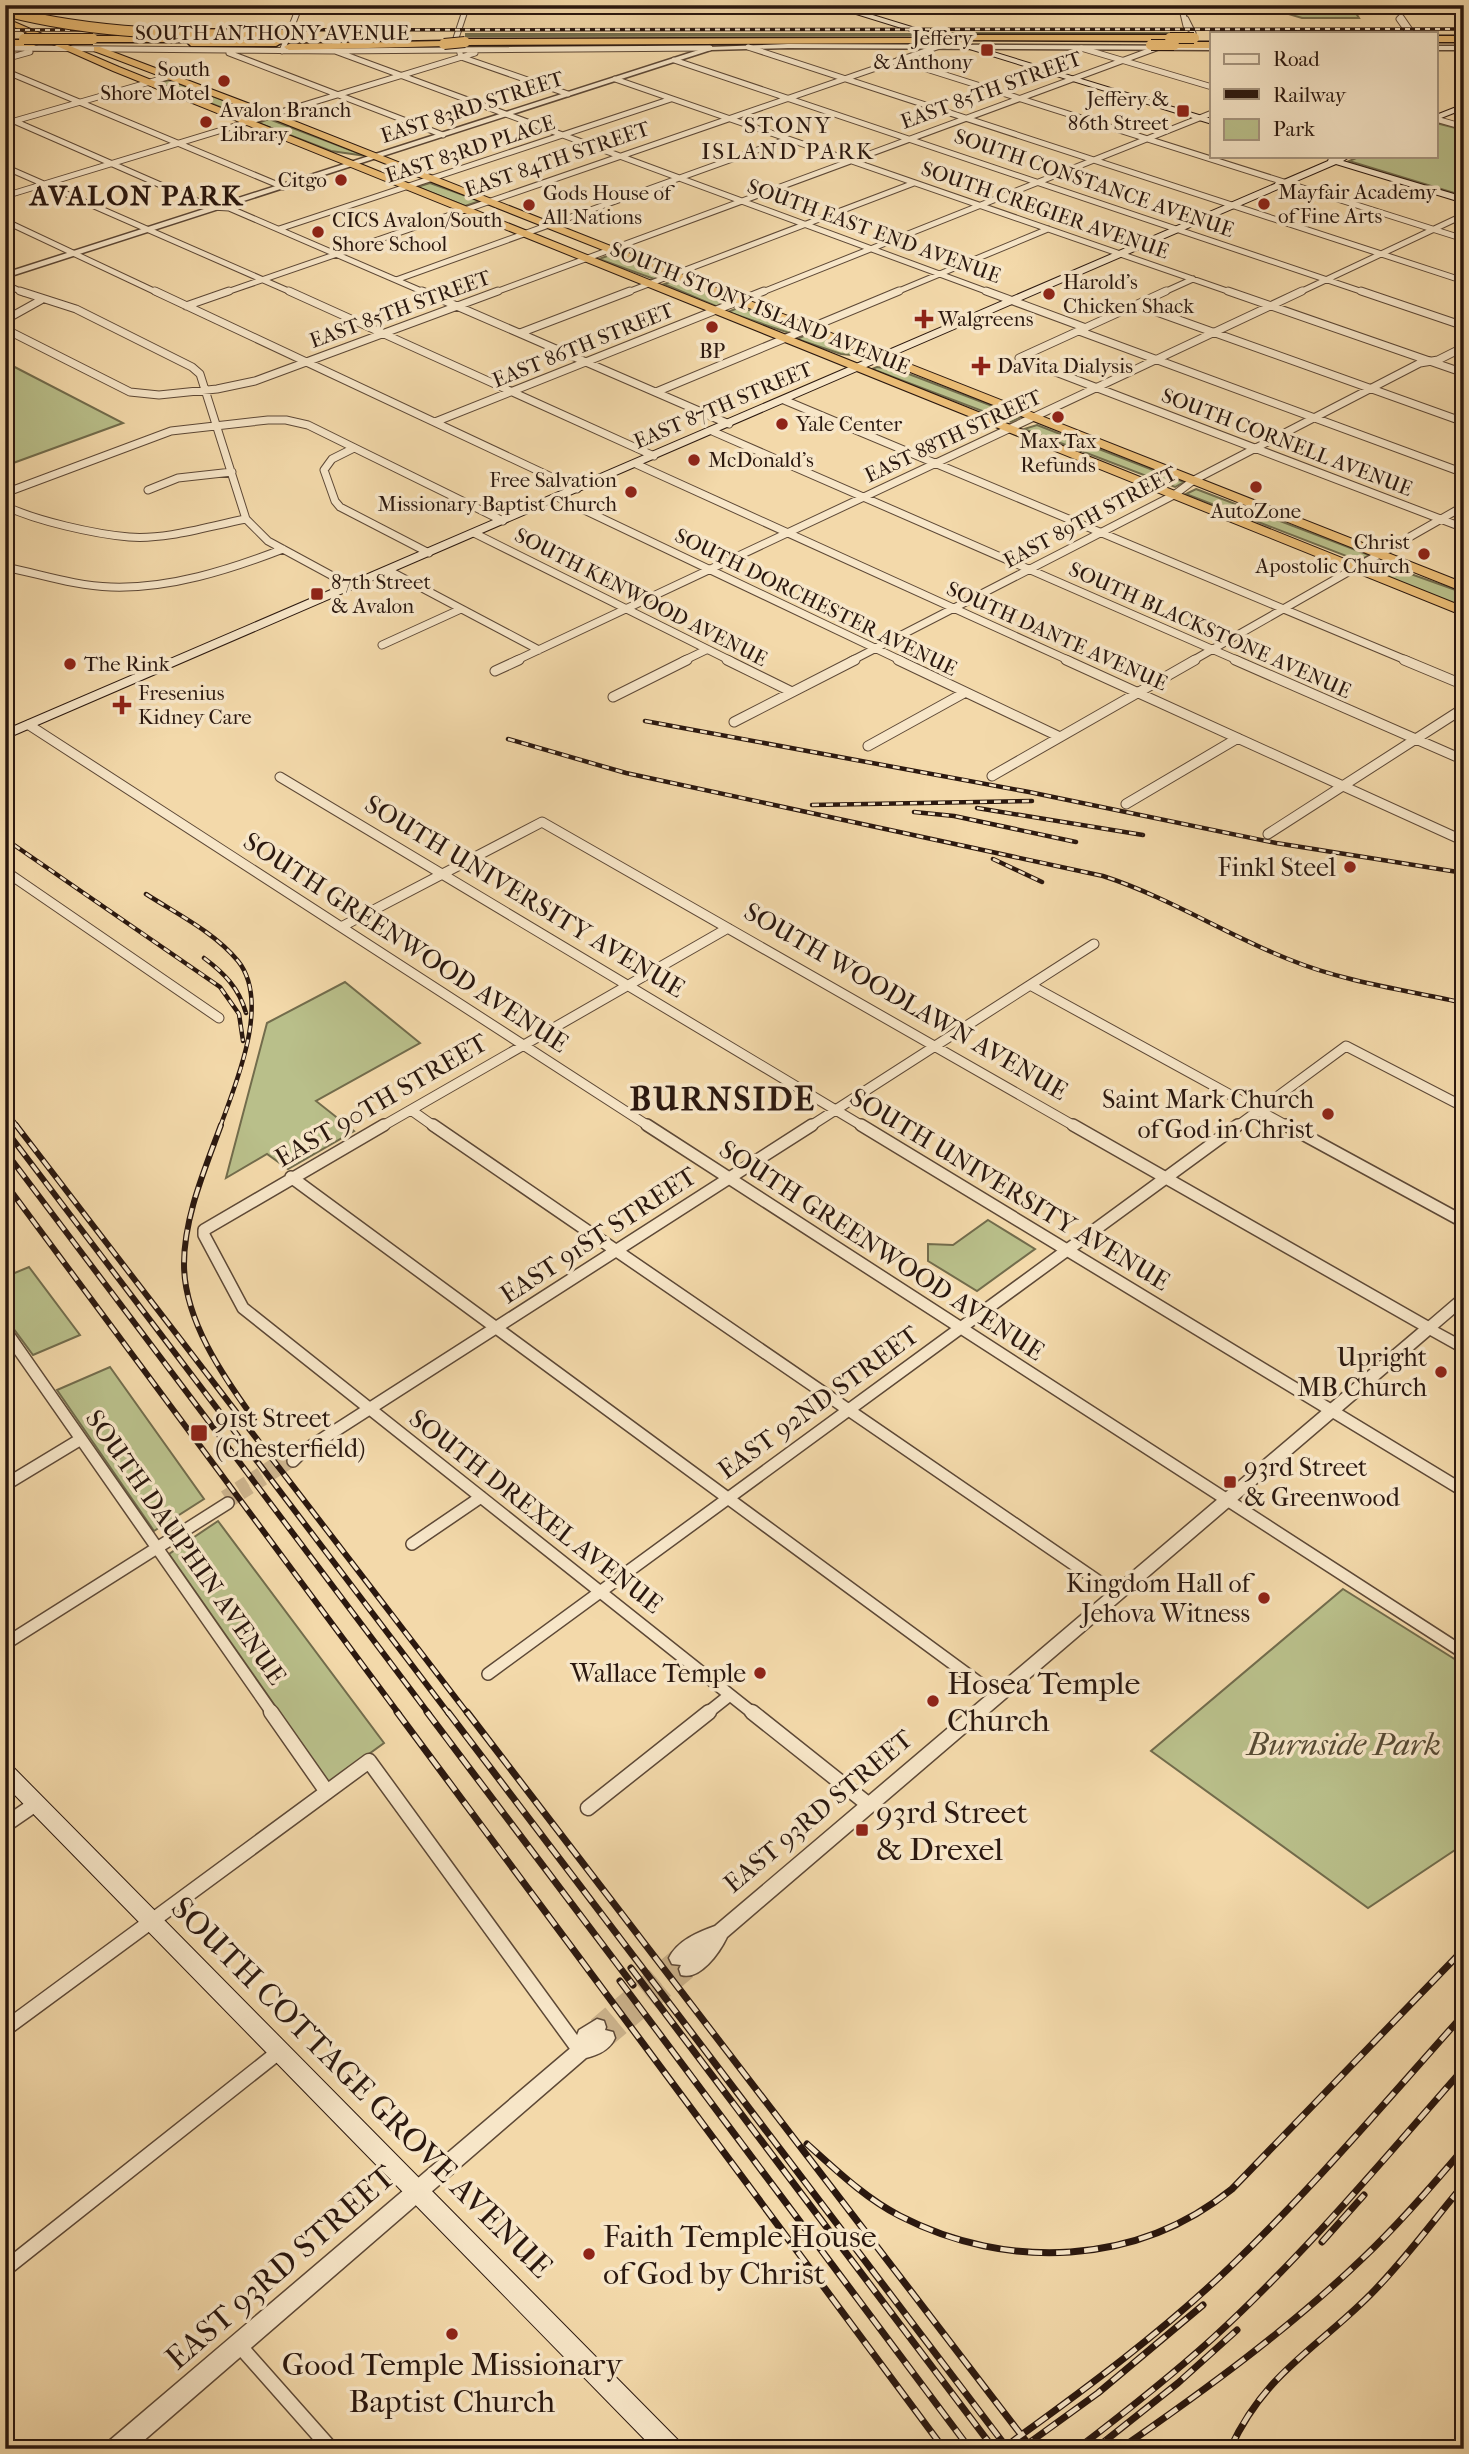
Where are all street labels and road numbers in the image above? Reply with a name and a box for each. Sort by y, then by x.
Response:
street label: SOUTH ANTHONY AVENUE [135,21,409,45]
street label: EAST 85TH STREET [897,46,1086,134]
street label: EAST 83RD STREET [378,66,567,148]
street label: EAST 83RD PLACE [382,110,558,188]
street label: EAST 84TH STREET [461,116,653,202]
street label: SOUTH CONSTANCE AVENUE [951,124,1237,242]
street label: SOUTH CREGIER AVENUE [918,156,1172,264]
street label: SOUTH EAST END AVENUE [744,174,1004,288]
street label: SOUTH STONY ISLAND AVENUE [607,237,914,379]
street label: EAST 85TH STREET [306,265,495,353]
street label: EAST 86TH STREET [489,297,678,392]
street label: EAST 87TH STREET [630,356,817,454]
street label: SOUTH CORNELL AVENUE [1158,383,1416,501]
street label: EAST 88TH STREET [861,384,1046,488]
street label: EAST 89TH STREET [999,461,1181,573]
street label: SOUTH KENWOOD AVENUE [511,523,771,671]
street label: SOUTH DORCHESTER AVENUE [671,523,961,681]
street label: SOUTH BLACKSTONE AVENUE [1065,557,1355,703]
street label: SOUTH DANTE AVENUE [943,576,1171,696]
street label: SOUTH UNIVERSITY AVENUE [359,788,690,1004]
street label: SOUTH GREENWOOD AVENUE [237,826,574,1059]
street label: SOUTH WOODLAWN AVENUE [738,896,1073,1107]
street label: EAST 90TH STREET [270,1027,493,1174]
street label: SOUTH UNIVERSITY AVENUE [844,1081,1175,1297]
street label: SOUTH GREENWOOD AVENUE [713,1134,1050,1367]
street label: EAST 91ST STREET [494,1160,703,1310]
street label: EAST 92ND STREET [712,1319,925,1486]
street label: SOUTH DREXEL AVENUE [403,1403,669,1620]
street label: SOUTH DAUPHIN AVENUE [79,1404,293,1691]
street label: EAST 93RD STREET [718,1723,919,1899]
street label: SOUTH COTTAGE GROVE AVENUE [164,1889,560,2285]
street label: EAST 93RD STREET [158,2157,403,2377]

